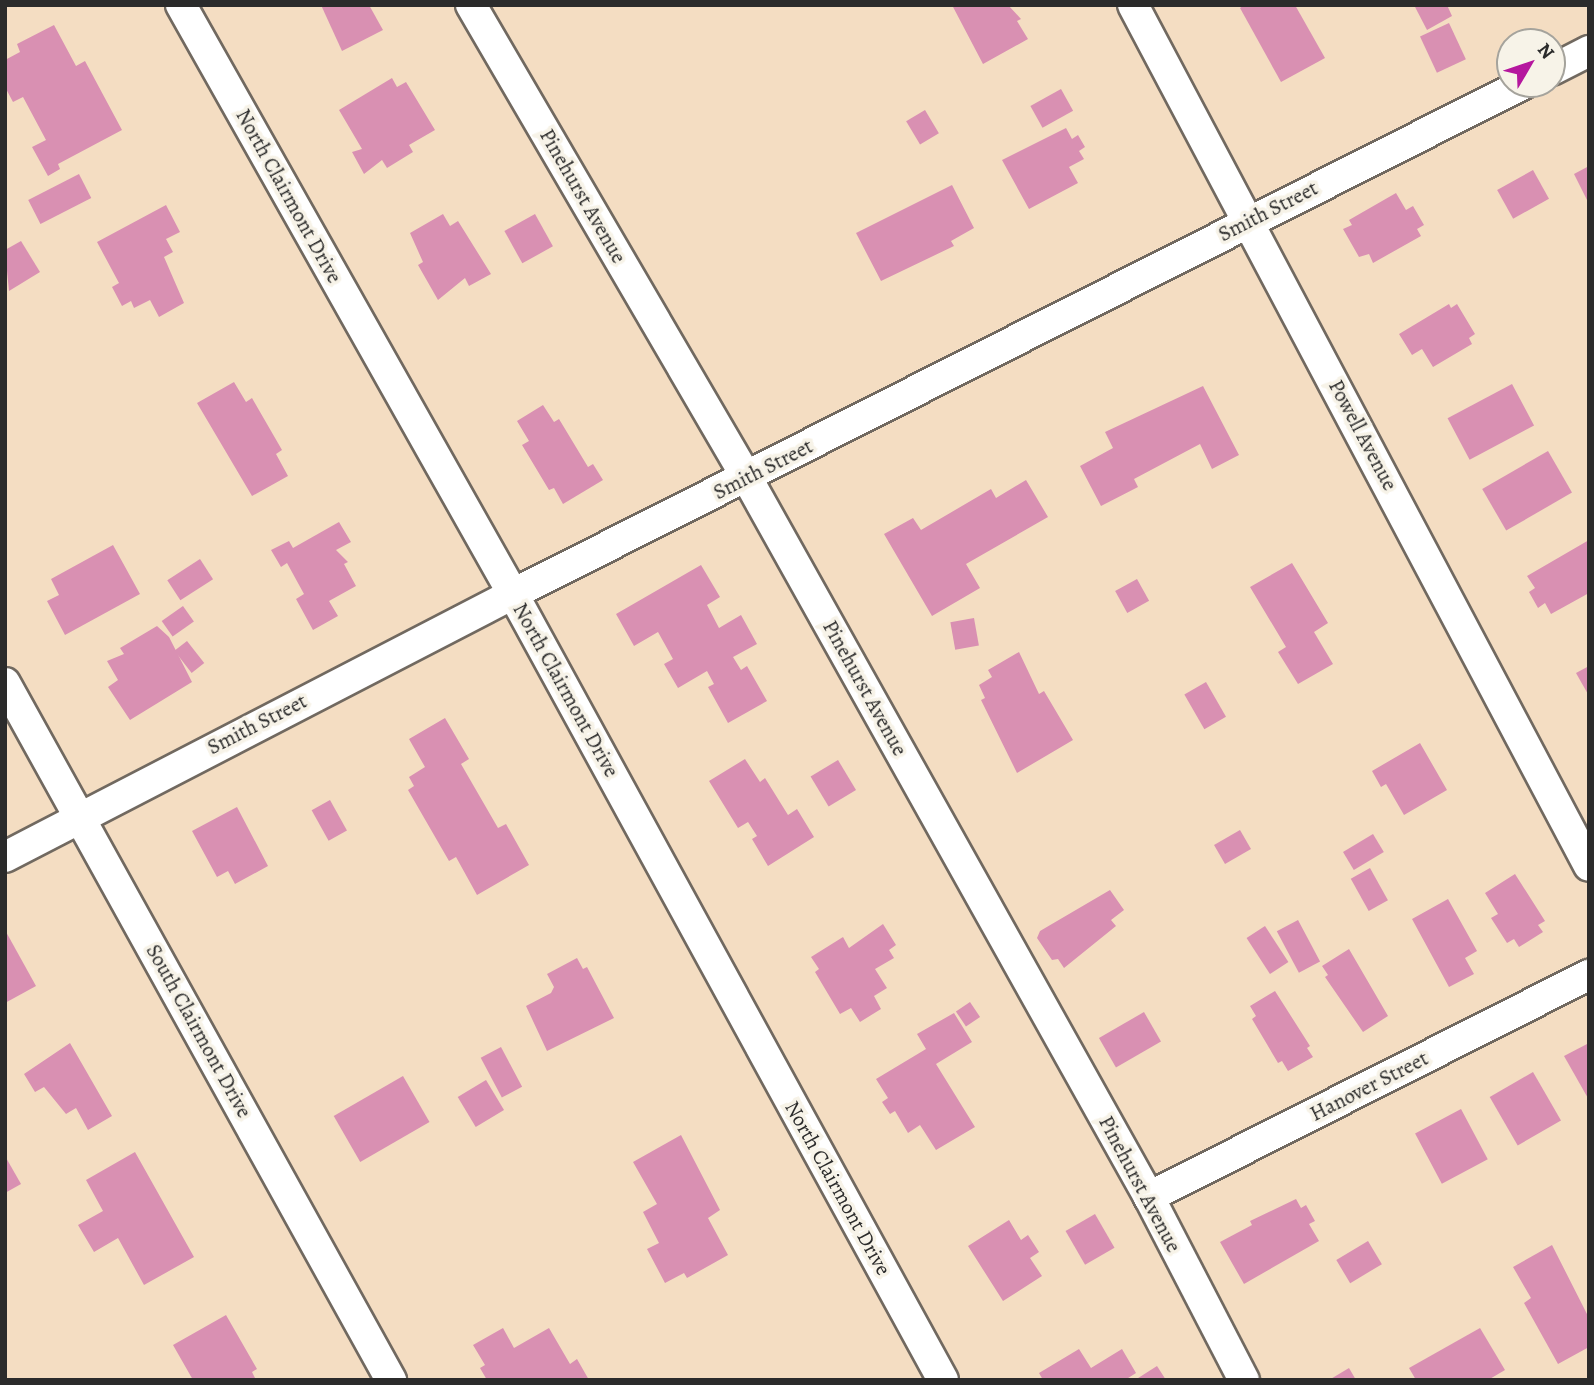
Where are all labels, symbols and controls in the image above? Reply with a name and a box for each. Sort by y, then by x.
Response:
north arrow [1496,28,1566,98]
text: N [1531,37,1560,65]
street label: North Clairmont Drive [231,105,347,287]
street label: Pinehurst Avenue [534,124,632,268]
street label: Smith Street [1214,175,1322,247]
street label: Powell Avenue [1323,375,1403,495]
street label: Smith Street [709,433,817,505]
street label: North Clairmont Drive [508,599,624,781]
street label: Pinehurst Avenue [817,616,913,760]
street label: Smith Street [203,688,311,760]
street label: South Clairmont Drive [141,940,257,1122]
street label: Hanover Street [1306,1045,1432,1127]
street label: North Clairmont Drive [780,1097,896,1279]
street label: Pinehurst Avenue [1093,1111,1187,1257]

